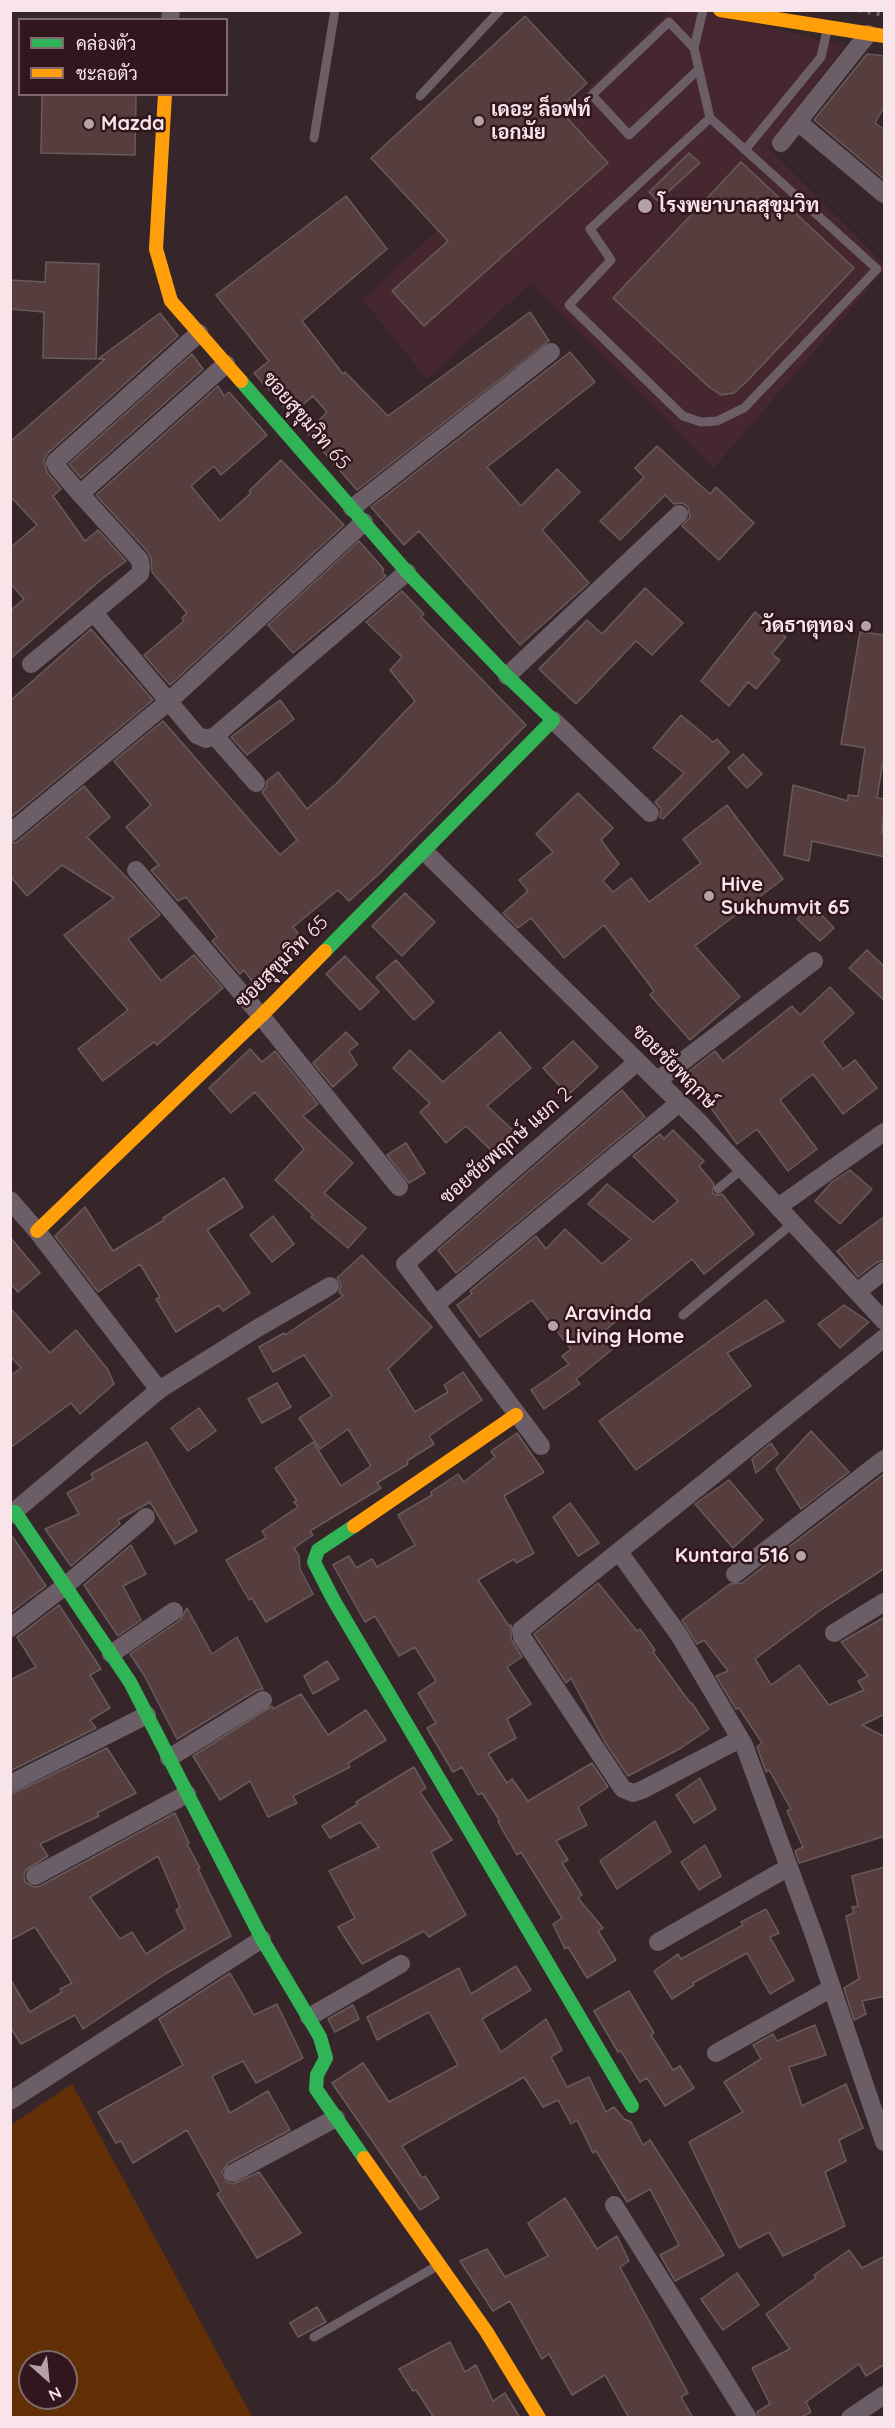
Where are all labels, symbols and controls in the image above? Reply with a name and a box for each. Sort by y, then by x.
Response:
legend [18,18,228,96]
text: คล่องตัว [76,32,136,55]
text: ชะลอตัว [76,62,138,85]
place label: เดอะ ล็อฟท์ เอกมัย [491,98,591,145]
place label: Mazda [101,112,165,136]
marker: เดอะ ล็อฟท์ เอกมัย [472,114,486,128]
marker: Mazda [82,117,96,131]
place label: โรงพยาบาลสุขุมวิท [658,194,819,218]
marker: โรงพยาบาลสุขุมวิท [636,197,654,215]
street label: ซอยสุขุมวิท 65 [257,367,355,475]
place label: วัดธาตุทอง [761,614,854,638]
marker: วัดธาตุทอง [859,619,873,633]
place label: Hive Sukhumvit 65 [721,873,850,920]
marker: Hive Sukhumvit 65 [702,889,716,903]
street label: ซอยสุขุมวิท 65 [230,910,334,1014]
street label: ซอยชัยพฤกษ์ [627,1020,721,1114]
street label: ซอยชัยพฤกษ์ แยก 2 [435,1082,577,1210]
place label: Aravinda Living Home [565,1302,684,1349]
marker: Aravinda Living Home [546,1319,560,1333]
place label: Kuntara 516 [675,1544,789,1568]
marker: Kuntara 516 [794,1549,808,1563]
north arrow [18,2350,78,2410]
text: N [45,2383,65,2406]

